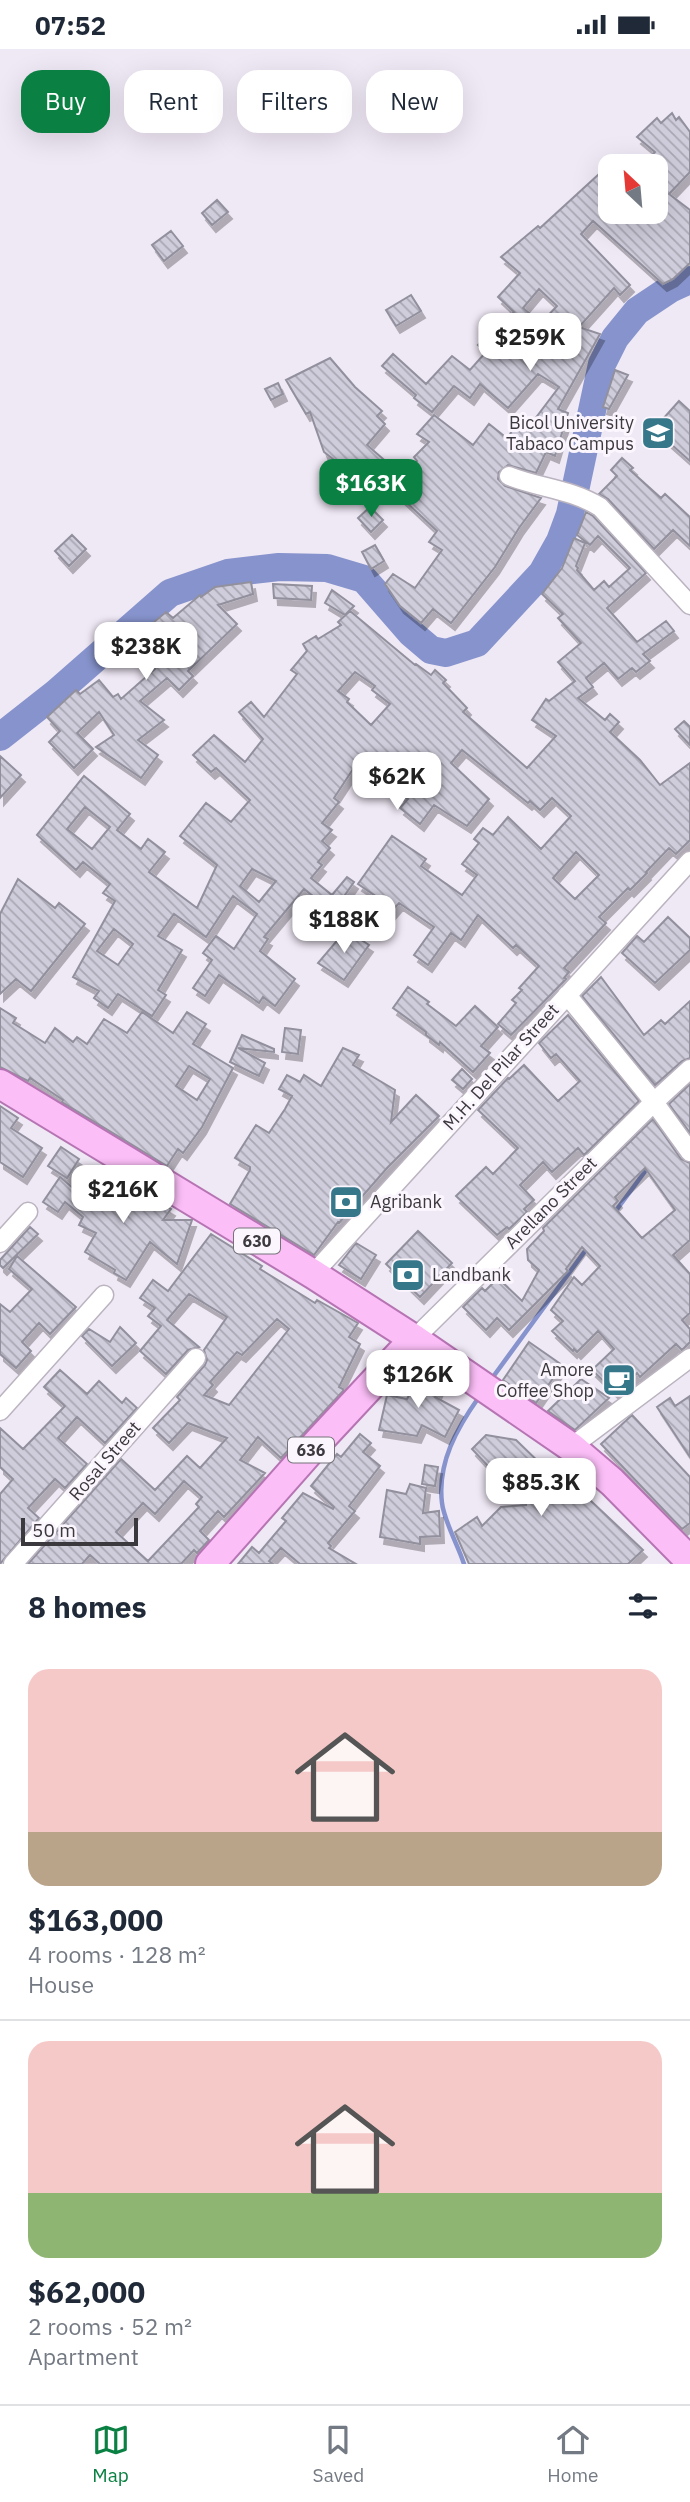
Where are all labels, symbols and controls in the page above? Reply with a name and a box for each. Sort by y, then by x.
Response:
text: 07:52 [35,8,106,42]
chip: Buy [21,70,110,133]
chip: Rent [124,70,223,133]
chip: Filters [237,70,352,133]
chip: New [366,70,463,133]
north arrow [598,154,668,224]
map controls [598,154,668,224]
pin: $259K [481,313,579,373]
text: $259K [494,321,566,351]
place label: Bicol University Tabaco Campus [506,411,634,455]
school or university icon: Bicol University Tabaco Campus [639,414,677,452]
pin: $163K [322,459,420,519]
text: $163K [335,467,407,497]
pin: $238K [97,623,195,682]
text: $238K [110,630,182,660]
pin: $62K [356,753,438,812]
text: $62K [368,760,426,790]
pin: $188K [295,895,393,955]
text: $188K [308,903,380,933]
street label: M.H. Del Pilar Street [438,999,564,1135]
street label: Arellano Street [500,1152,602,1254]
pin: $216K [74,1165,172,1225]
text: $216K [87,1173,159,1203]
bank icon: Agribank [327,1183,365,1221]
place label: Agribank [370,1190,442,1213]
road number: 630 [234,1229,280,1253]
bank icon: Landbank [389,1256,427,1294]
place label: Landbank [432,1263,512,1286]
pin: $126K [369,1351,467,1410]
text: $126K [382,1358,454,1388]
place label: Amore Coffee Shop [496,1358,594,1402]
cafe icon: Amore Coffee Shop [600,1361,638,1399]
street label: Rosal Street [64,1416,146,1505]
road number: 636 [288,1437,334,1463]
pin: $85.3K [484,1459,598,1518]
text: $85.3K [502,1466,580,1496]
scale bar [21,1515,138,1547]
text: 50 m [32,1518,76,1542]
text: 8 homes [28,1587,147,1626]
icon: filters [624,1587,662,1625]
icon: home [282,1714,408,1840]
text: $163,000 [28,1900,163,1939]
text: 4 rooms · 128 m² [28,1939,206,1969]
text: House [28,1969,94,1999]
icon: home [282,2086,408,2212]
text: $62,000 [28,2272,145,2311]
text: 2 rooms · 52 m² [28,2311,192,2341]
text: Apartment [28,2341,139,2371]
tab: Map [92,2421,130,2487]
tab: Saved [313,2421,364,2487]
tab: Home [547,2421,598,2487]

